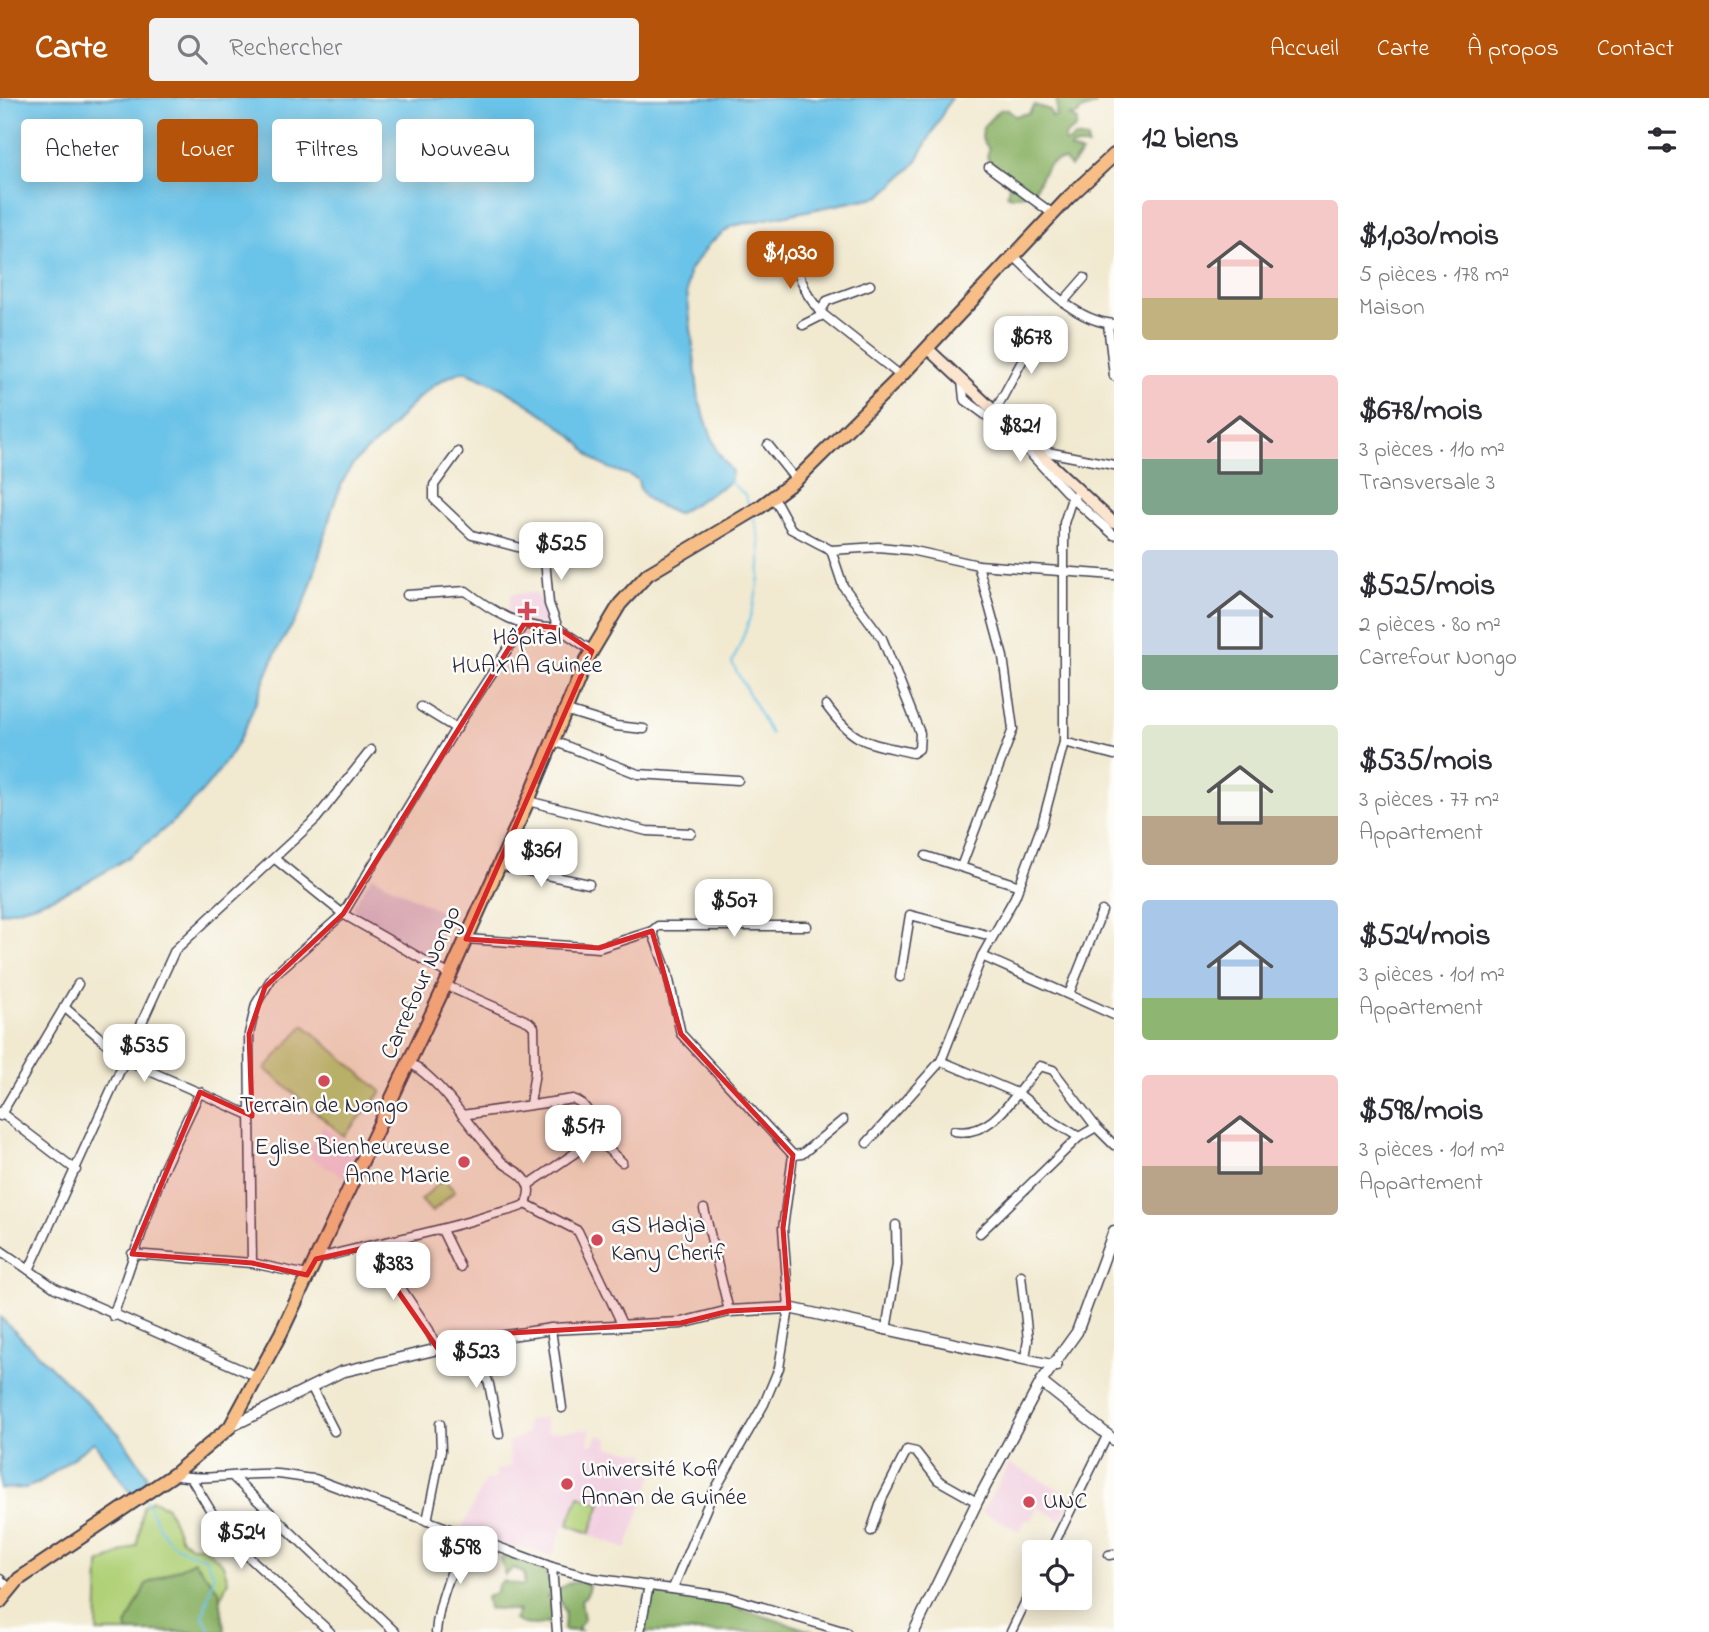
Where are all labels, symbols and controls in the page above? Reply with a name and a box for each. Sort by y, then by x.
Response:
search box [149,18,639,81]
text: Carte [35,25,107,73]
icon: search [173,30,211,68]
text: Rechercher [229,30,342,68]
text: Accueil [1270,32,1339,67]
text: Carte [1377,32,1429,67]
text: À propos [1467,32,1559,67]
text: Contact [1597,32,1674,67]
text: 12 biens [1142,118,1239,162]
chip: Acheter [21,119,143,182]
chip: Louer [157,119,258,182]
chip: Filtres [272,119,382,182]
chip: Nouveau [396,119,534,182]
icon: filters [1643,121,1681,159]
text: $1,030/mois [1359,215,1499,259]
icon: home [1198,228,1282,312]
pin: $1,030 [733,232,847,291]
text: $1,030 [763,237,817,270]
text: 5 pièces · 178 m² [1359,259,1509,292]
text: Maison [1359,292,1425,325]
pin: $678 [990,316,1072,376]
text: $678 [1010,322,1052,355]
text: $678/mois [1359,390,1483,434]
icon: home [1198,403,1282,487]
pin: $821 [979,404,1061,464]
text: $821 [999,410,1041,443]
text: 3 pièces · 110 m² [1359,434,1505,467]
text: Transversale 3 [1359,467,1495,500]
pin: $525 [520,522,602,582]
text: $525 [535,528,587,561]
text: $525/mois [1359,565,1495,609]
icon: home [1198,578,1282,662]
marker: Hôpital HUAXIA Guinée [517,601,537,621]
text: 2 pièces · 80 m² [1359,609,1501,642]
place label: Hôpital HUAXIA Guinée [452,621,602,684]
text: Carrefour Nongo [1359,642,1517,675]
text: $535/mois [1359,740,1493,784]
icon: home [1198,753,1282,837]
text: 3 pièces · 77 m² [1359,784,1499,817]
text: Appartement [1359,817,1483,850]
pin: $361 [500,830,582,889]
text: $361 [521,835,561,868]
pin: $507 [693,880,775,939]
text: $507 [711,885,757,918]
street label: Carrefour Nongo [372,901,472,1065]
text: $524/mois [1359,915,1490,959]
icon: home [1198,928,1282,1012]
text: 3 pièces · 101 m² [1359,959,1505,992]
text: Appartement [1359,992,1483,1025]
pin: $535 [103,1024,185,1084]
text: $535 [119,1030,169,1063]
marker: Terrain de Nongo [316,1073,332,1089]
place label: Terrain de Nongo [240,1089,408,1124]
text: $598/mois [1359,1090,1483,1134]
icon: home [1198,1103,1282,1187]
pin: $517 [542,1105,624,1165]
text: $517 [561,1111,605,1144]
place label: Eglise Bienheureuse Anne Marie [255,1131,450,1194]
text: 3 pièces · 101 m² [1359,1134,1505,1167]
marker: Eglise Bienheureuse Anne Marie [456,1154,472,1170]
text: Appartement [1359,1167,1483,1200]
place label: GS Hadja Kany Cherif [611,1209,726,1273]
marker: GS Hadja Kany Cherif [589,1232,605,1248]
pin: $383 [352,1242,434,1302]
text: $383 [372,1248,414,1281]
pin: $523 [435,1330,517,1390]
text: $523 [452,1336,500,1369]
place label: Université Kofi Annan de Guinée [581,1453,747,1516]
marker: Université Kofi Annan de Guinée [559,1476,575,1492]
place label: UNC [1043,1485,1088,1520]
marker: UNC [1021,1494,1037,1510]
pin: $524 [200,1512,282,1571]
text: $524 [217,1517,265,1550]
pin: $598 [419,1526,501,1586]
text: $598 [439,1532,481,1565]
map controls [1022,1540,1092,1610]
button: locate [1022,1540,1092,1610]

